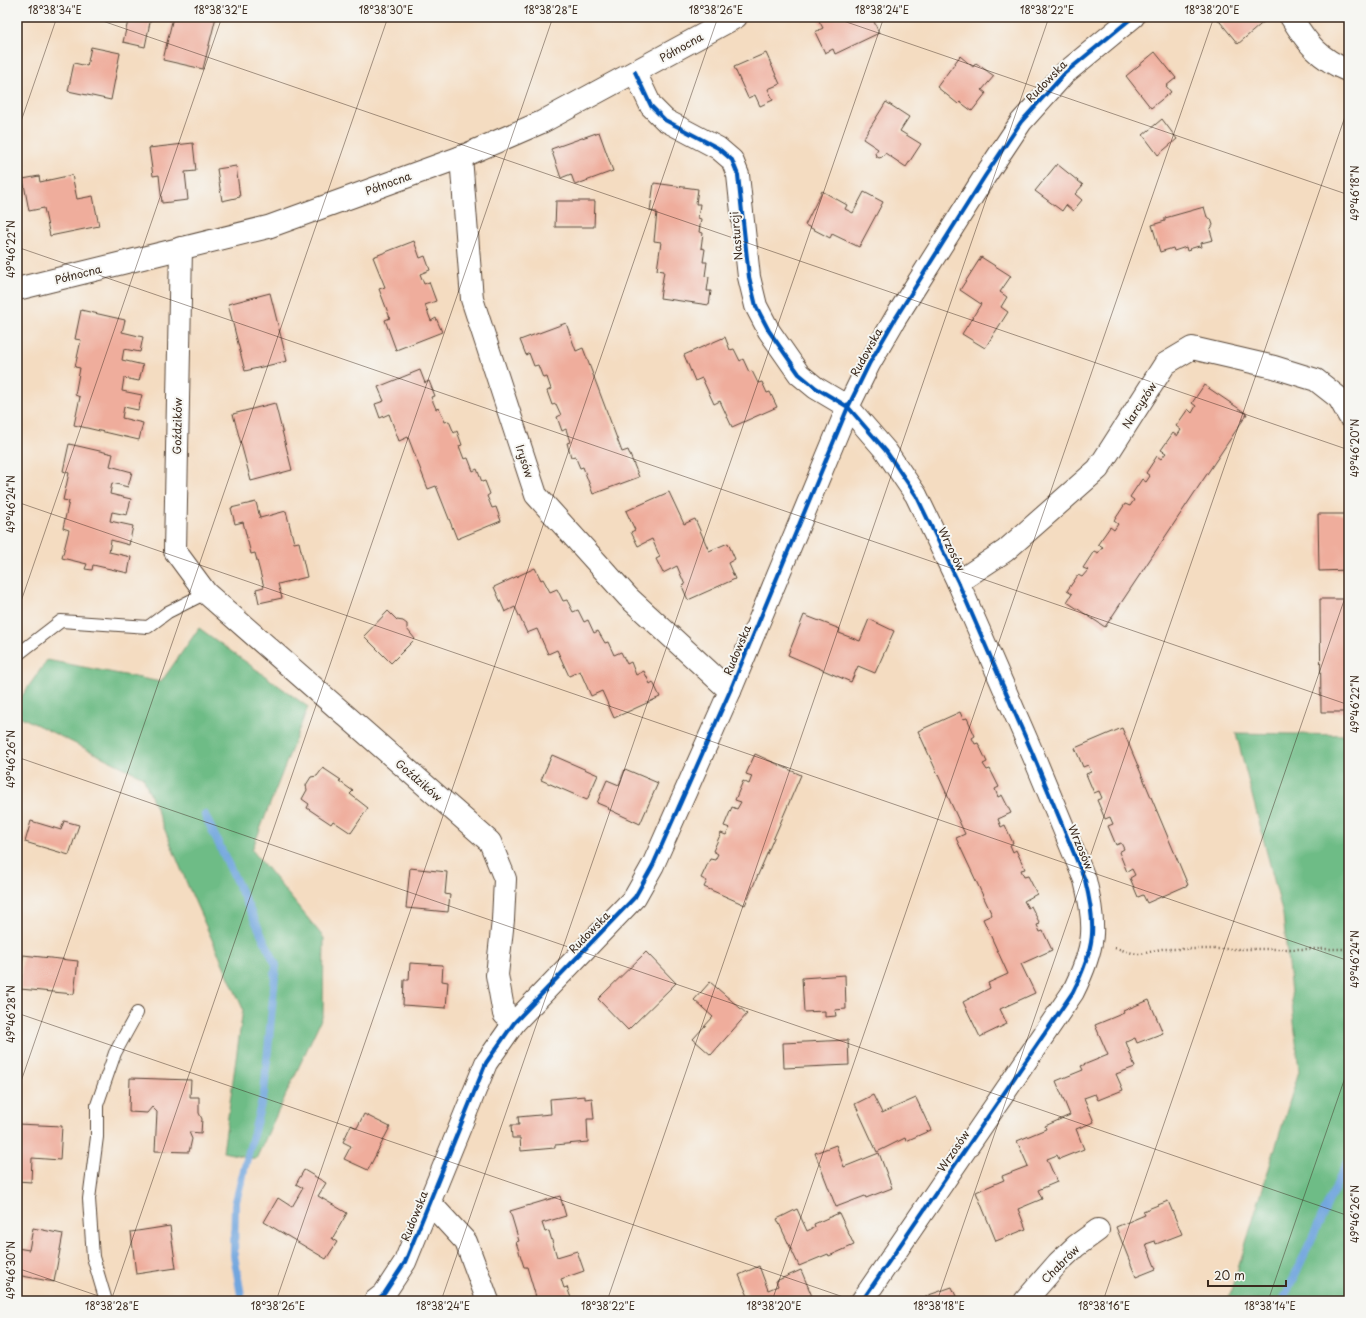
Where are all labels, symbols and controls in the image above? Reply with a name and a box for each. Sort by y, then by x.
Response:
text: 18°38'34"E [28,2,82,17]
text: 18°38'32"E [194,2,248,17]
text: 18°38'30"E [359,2,413,17]
text: 18°38'28"E [524,2,578,17]
text: 18°38'26"E [689,2,743,17]
text: 18°38'24"E [855,2,909,17]
text: 18°38'22"E [1020,2,1074,17]
text: 18°38'20"E [1185,2,1239,17]
street label: Północna [656,28,706,66]
street label: Rudowska [1021,56,1071,106]
text: 49°46'18"N [1347,165,1362,221]
street label: Północna [363,167,413,199]
street label: Nasturcji [725,211,747,261]
text: 49°46'22"N [3,220,18,278]
street label: Północna [53,260,103,288]
street label: Rudowska [846,324,886,379]
street label: Narcyzów [1117,378,1161,432]
street label: Goździków [168,397,186,455]
text: 49°46'20"N [1347,419,1362,477]
street label: Irysów [512,442,538,480]
text: 49°46'24"N [3,475,18,533]
street label: Wrzosów [934,524,970,574]
street label: Rudowska [719,622,755,678]
text: 49°46'22"N [1347,675,1362,733]
text: 49°46'26"N [3,730,18,788]
street label: Goździków [392,755,446,805]
street label: Wrzosów [1064,822,1098,872]
street label: Rudowska [564,907,614,957]
text: 49°46'24"N [1347,930,1362,988]
text: 49°46'28"N [3,985,18,1043]
street label: Wrzosów [933,1126,973,1175]
text: 49°46'26"N [1347,1185,1362,1243]
street label: Rudowska [396,1188,432,1244]
text: 49°46'30"N [3,1241,18,1299]
street label: Chabrów [1037,1241,1083,1287]
scale bar [1208,1262,1286,1288]
text: 20 m [1214,1266,1245,1284]
text: 18°38'28"E [85,1298,139,1313]
text: 18°38'26"E [251,1298,305,1313]
text: 18°38'24"E [416,1298,470,1313]
text: 18°38'22"E [581,1298,635,1313]
text: 18°38'20"E [747,1298,801,1313]
text: 18°38'18"E [913,1298,965,1313]
text: 18°38'16"E [1078,1298,1130,1313]
text: 18°38'14"E [1244,1298,1296,1313]

